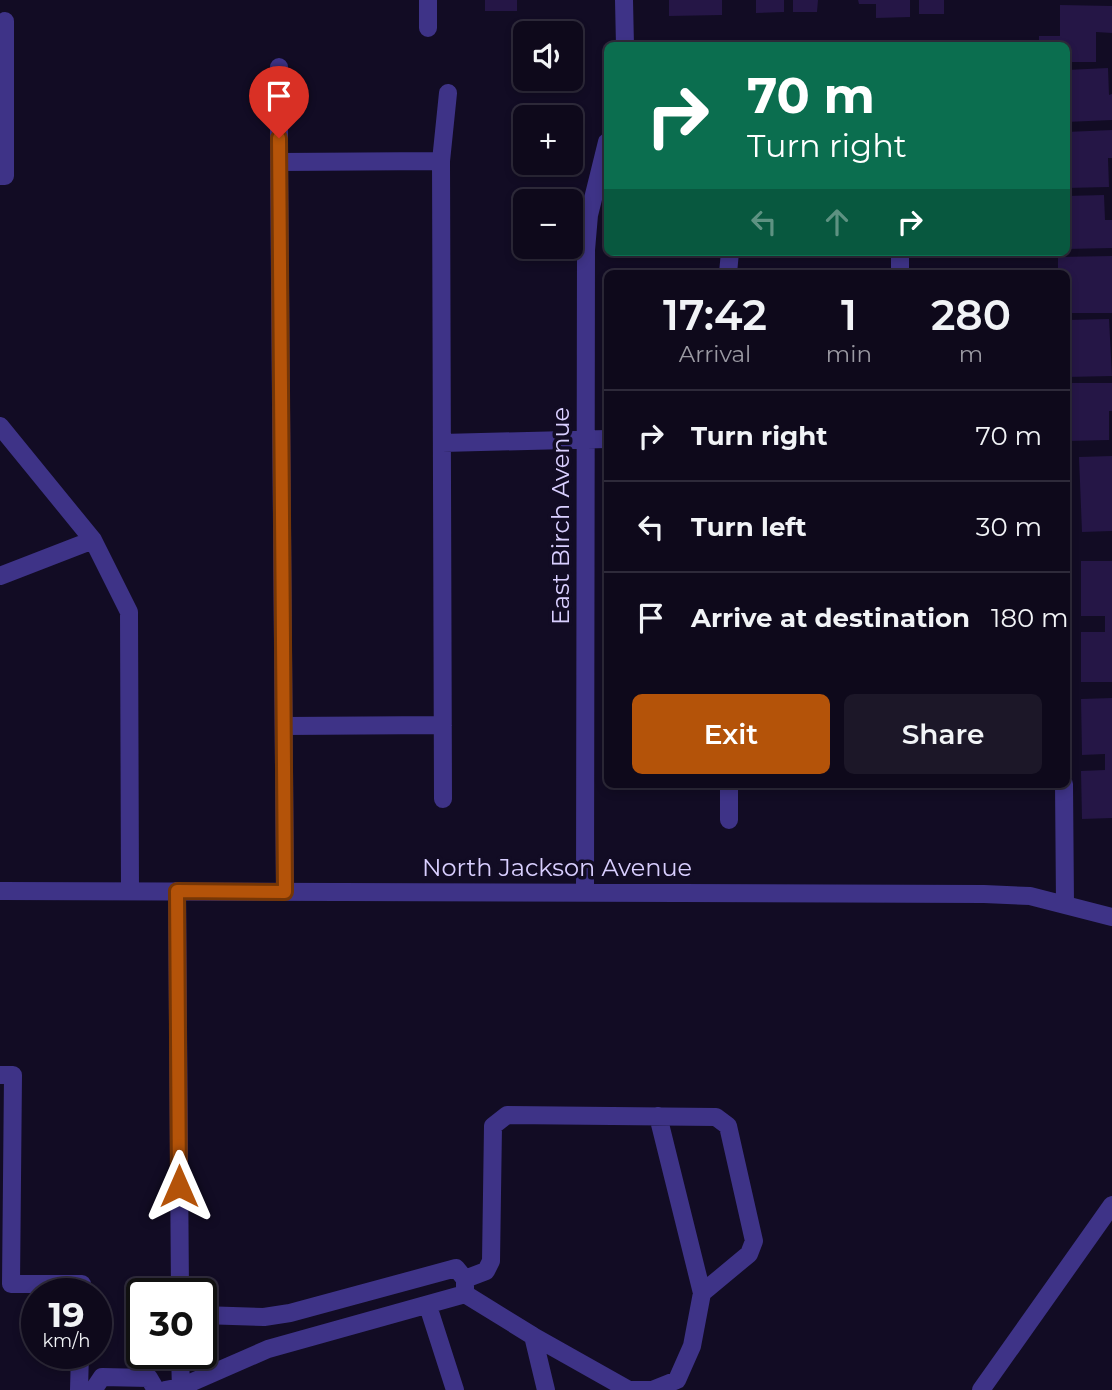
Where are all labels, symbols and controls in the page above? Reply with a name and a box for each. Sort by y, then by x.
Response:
map controls [513,21,583,259]
button: sound [513,21,583,91]
pin [249,66,309,138]
text: 70 m [747,66,875,125]
icon: right [632,70,723,161]
icon: arrive [260,77,298,115]
button: + [513,105,583,175]
text: Turn right [747,126,907,165]
button: − [513,189,583,259]
icon: left [745,203,783,241]
icon: ahead [818,203,856,241]
icon: right [891,203,929,241]
text: 17:42 [663,289,767,341]
text: 1 [841,289,857,341]
text: 280 [931,289,1011,341]
text: Arrival [679,340,751,368]
text: min [826,340,872,368]
text: m [959,340,983,368]
street label: East Birch Avenue [546,407,575,625]
icon: right [632,417,670,455]
text: Turn right [691,420,827,452]
text: 70 m [976,420,1042,452]
icon: left [632,508,670,546]
text: Turn left [691,511,807,543]
text: 30 m [976,511,1042,543]
icon: arrive [632,599,670,637]
text: Arrive at destination [691,602,970,634]
text: 180 m [991,602,1069,634]
button: Exit [632,694,830,774]
button: Share [844,694,1042,774]
street label: North Jackson Avenue [422,853,692,882]
position arrow [142,1149,216,1223]
speed limit sign: 30 [126,1278,217,1369]
text: 19 [48,1293,85,1336]
text: km/h [42,1330,91,1352]

